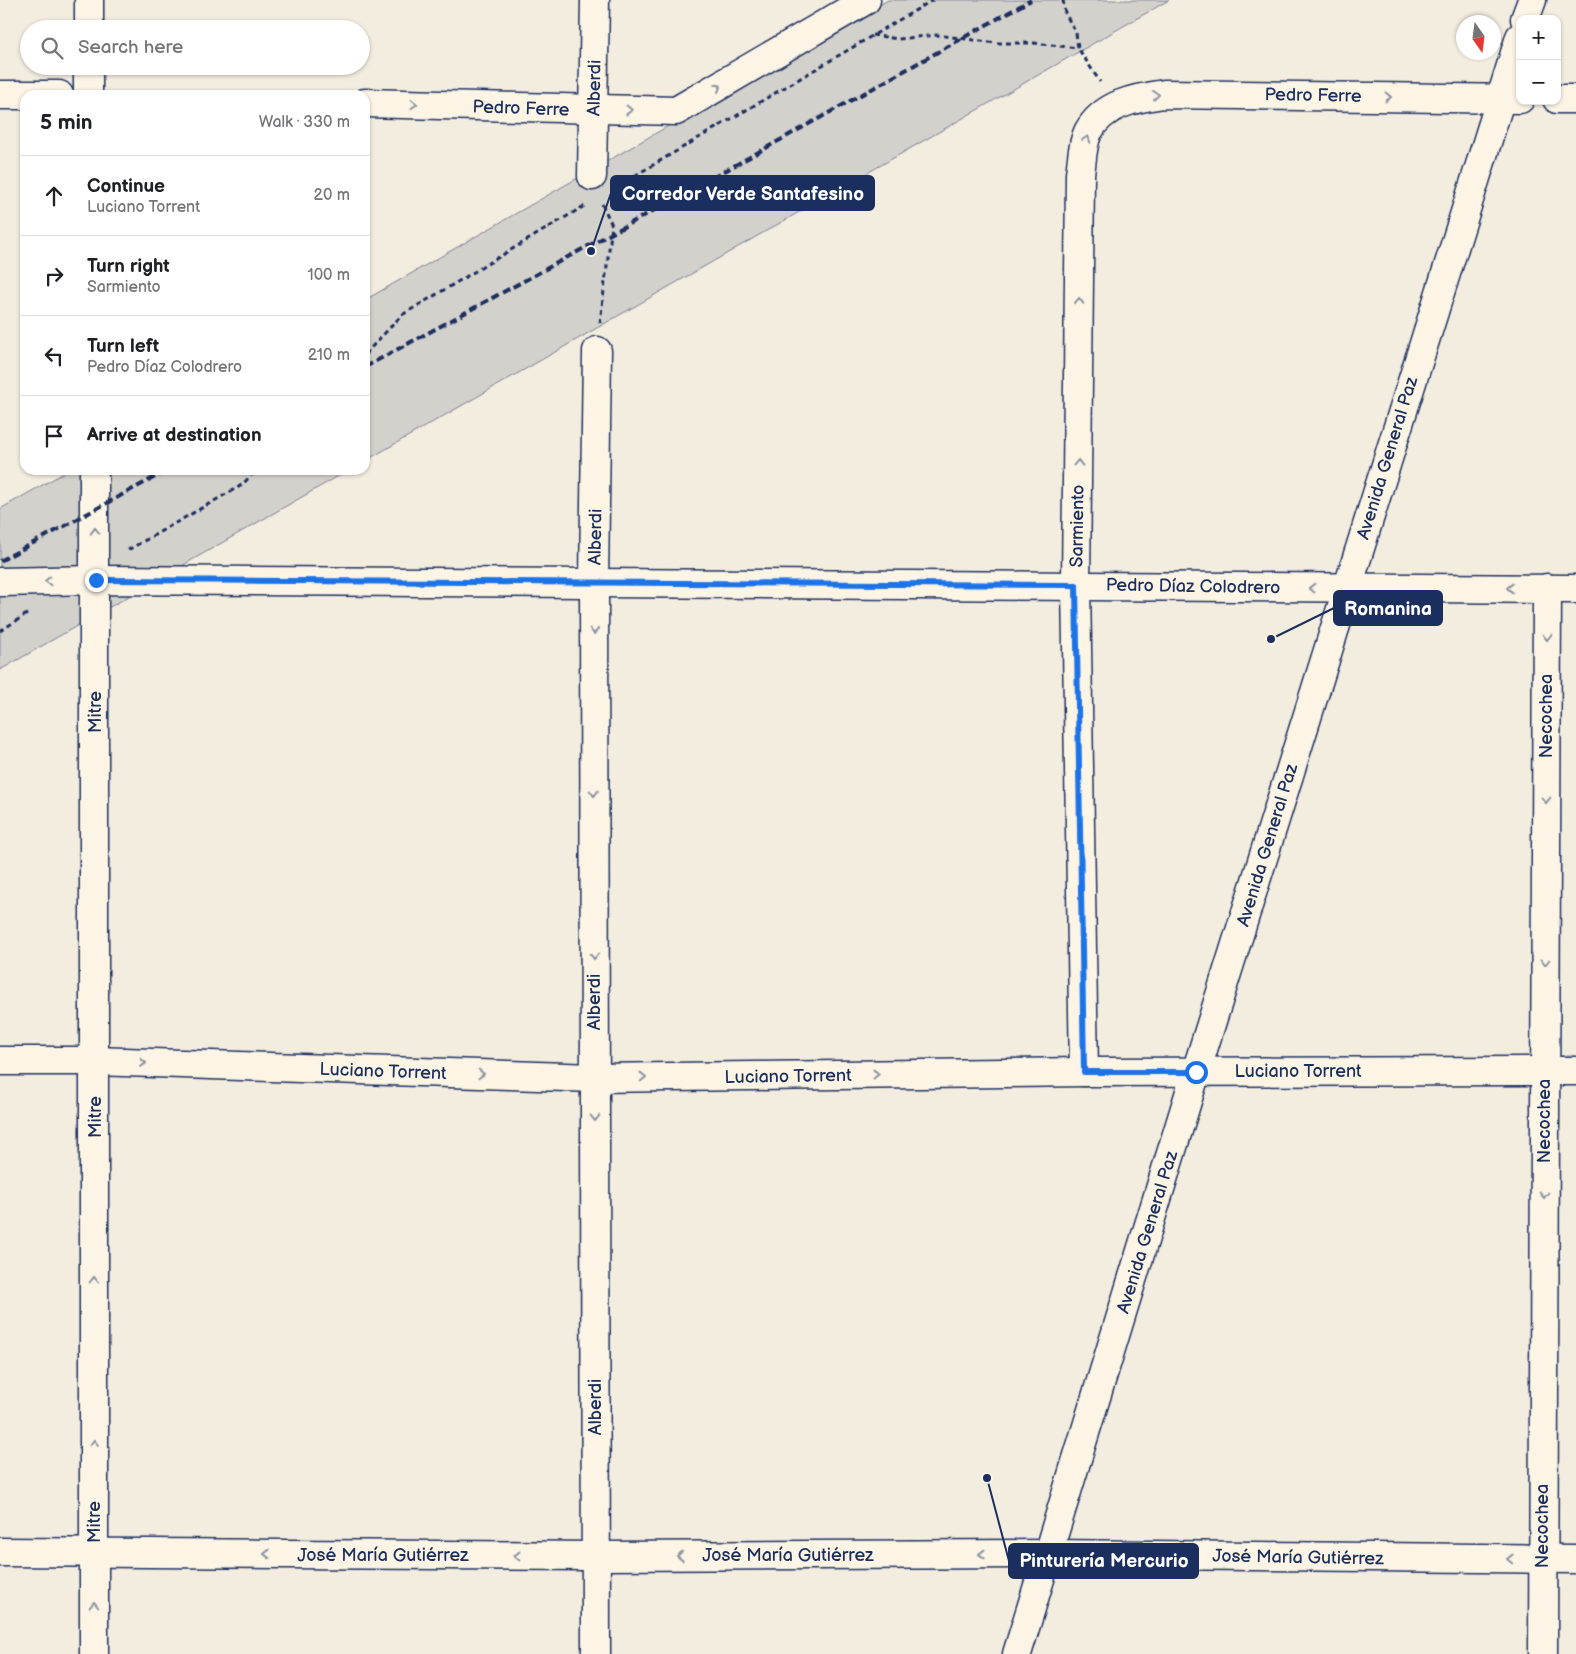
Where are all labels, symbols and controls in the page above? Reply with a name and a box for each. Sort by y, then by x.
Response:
north arrow [1456,15,1501,60]
map controls [1516,15,1561,105]
button: + [1516,15,1561,60]
search box [20,20,370,75]
icon: search [38,34,66,62]
text: Search here [78,36,183,59]
street label: Alberdi [584,60,605,116]
button: − [1516,60,1561,105]
one-way arrow [713,83,722,93]
street label: Pedro Ferre [1264,84,1362,107]
one-way arrow [1152,90,1160,101]
one-way arrow [1385,92,1393,102]
street label: Pedro Ferre [472,96,570,121]
one-way arrow [410,99,418,110]
one-way arrow [625,105,633,116]
text: 5 min [40,110,93,135]
text: Walk · 330 m [259,113,350,132]
one-way arrow [1081,135,1091,144]
text: Continue [87,175,165,198]
callout: Corredor Verde Santafesino [611,176,874,210]
icon: ahead [40,182,68,210]
text: Corredor Verde Santafesino [622,183,864,206]
text: 20 m [314,186,350,205]
text: Luciano Torrent [87,198,200,217]
text: Turn right [87,255,170,278]
icon: right [40,262,68,290]
text: 100 m [307,266,350,285]
text: Sarmiento [87,278,161,297]
one-way arrow [1074,296,1084,304]
text: Turn left [87,335,159,358]
icon: left [40,342,68,370]
text: 210 m [308,346,350,365]
text: Pedro Díaz Colodrero [87,358,242,377]
street label: Avenida General Paz [1353,374,1422,542]
icon: arrive [40,422,68,450]
text: Arrive at destination [87,424,262,447]
one-way arrow [1073,459,1083,466]
street label: Sarmiento [1066,484,1089,568]
street label: Alberdi [585,509,606,565]
one-way arrow [90,527,100,534]
route end [85,569,108,592]
street label: Pedro Díaz Colodrero [1106,574,1280,599]
one-way arrow [43,575,51,586]
one-way arrow [1308,583,1316,593]
one-way arrow [1506,583,1514,593]
callout: Romanina [1334,591,1442,625]
text: Romanina [1344,598,1432,621]
one-way arrow [589,628,599,635]
one-way arrow [1542,634,1552,641]
street label: Necochea [1536,674,1557,758]
street label: Mitre [85,691,106,733]
street label: Avenida General Paz [1233,761,1302,929]
one-way arrow [589,790,599,798]
one-way arrow [1541,796,1551,804]
one-way arrow [589,952,599,960]
one-way arrow [1540,958,1550,966]
street label: Alberdi [584,974,605,1030]
one-way arrow [140,1057,148,1068]
street label: Luciano Torrent [319,1059,447,1084]
route start [1185,1061,1208,1084]
street label: Luciano Torrent [1234,1061,1362,1082]
street label: Luciano Torrent [724,1065,852,1088]
one-way arrow [477,1069,485,1079]
one-way arrow [872,1069,880,1080]
one-way arrow [639,1072,647,1083]
street label: Necochea [1534,1079,1555,1163]
street label: Mitre [85,1096,106,1138]
one-way arrow [590,1115,600,1123]
street label: Avenida General Paz [1113,1148,1182,1316]
one-way arrow [1539,1191,1549,1199]
one-way arrow [89,1276,99,1284]
street label: Alberdi [585,1379,606,1435]
one-way arrow [89,1439,99,1446]
street label: Necochea [1532,1484,1553,1568]
street label: Mitre [84,1501,105,1543]
callout: Pinturería Mercurio [1009,1544,1198,1578]
street label: José María Gutiérrez [297,1545,469,1566]
street label: José María Gutiérrez [702,1545,874,1566]
street label: José María Gutiérrez [1212,1546,1384,1570]
one-way arrow [263,1549,271,1559]
one-way arrow [978,1549,986,1559]
text: Pinturería Mercurio [1019,1550,1189,1573]
one-way arrow [513,1551,521,1561]
one-way arrow [676,1551,684,1561]
one-way arrow [1506,1554,1514,1564]
one-way arrow [89,1601,99,1609]

